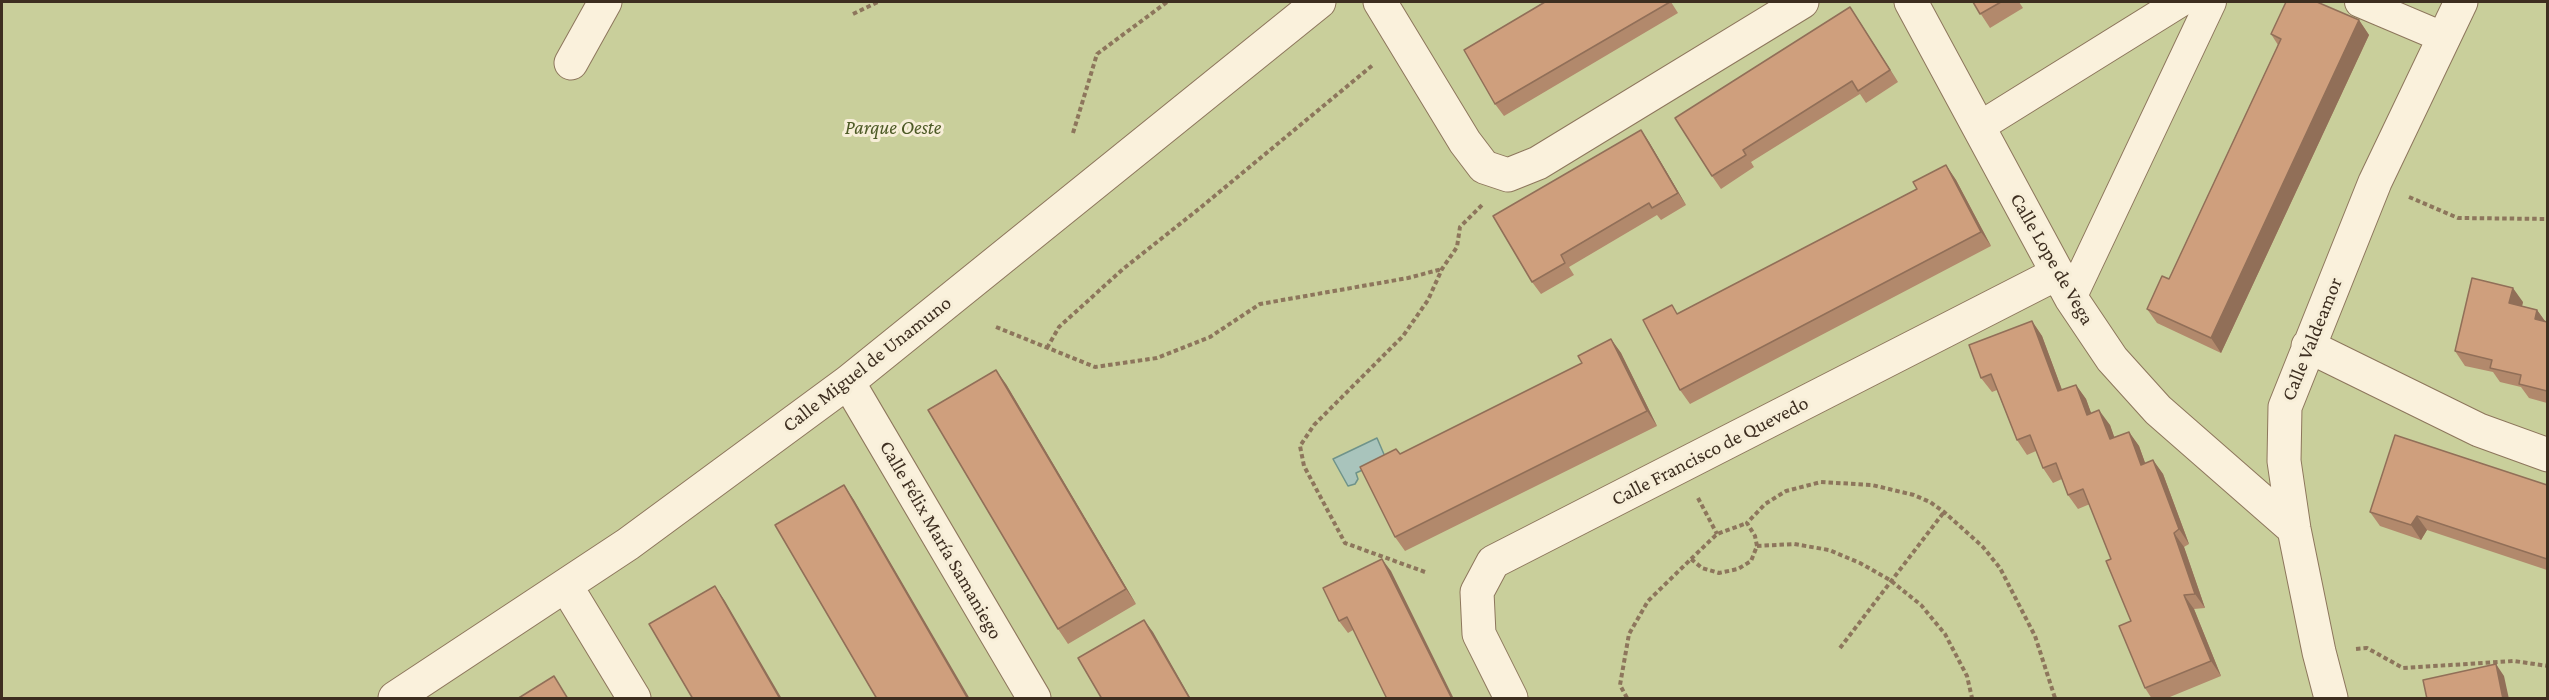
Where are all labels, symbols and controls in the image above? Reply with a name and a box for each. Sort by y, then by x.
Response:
park label: Parque Oeste [845,116,941,140]
street label: Calle Lope de Vega [2005,189,2099,329]
street label: Calle Valdeamor [2276,274,2348,404]
street label: Calle Miguel de Unamuno [778,291,956,437]
street label: Calle Francisco de Quevedo [1608,391,1812,511]
street label: Calle Félix María Samaniego [874,436,1008,644]

